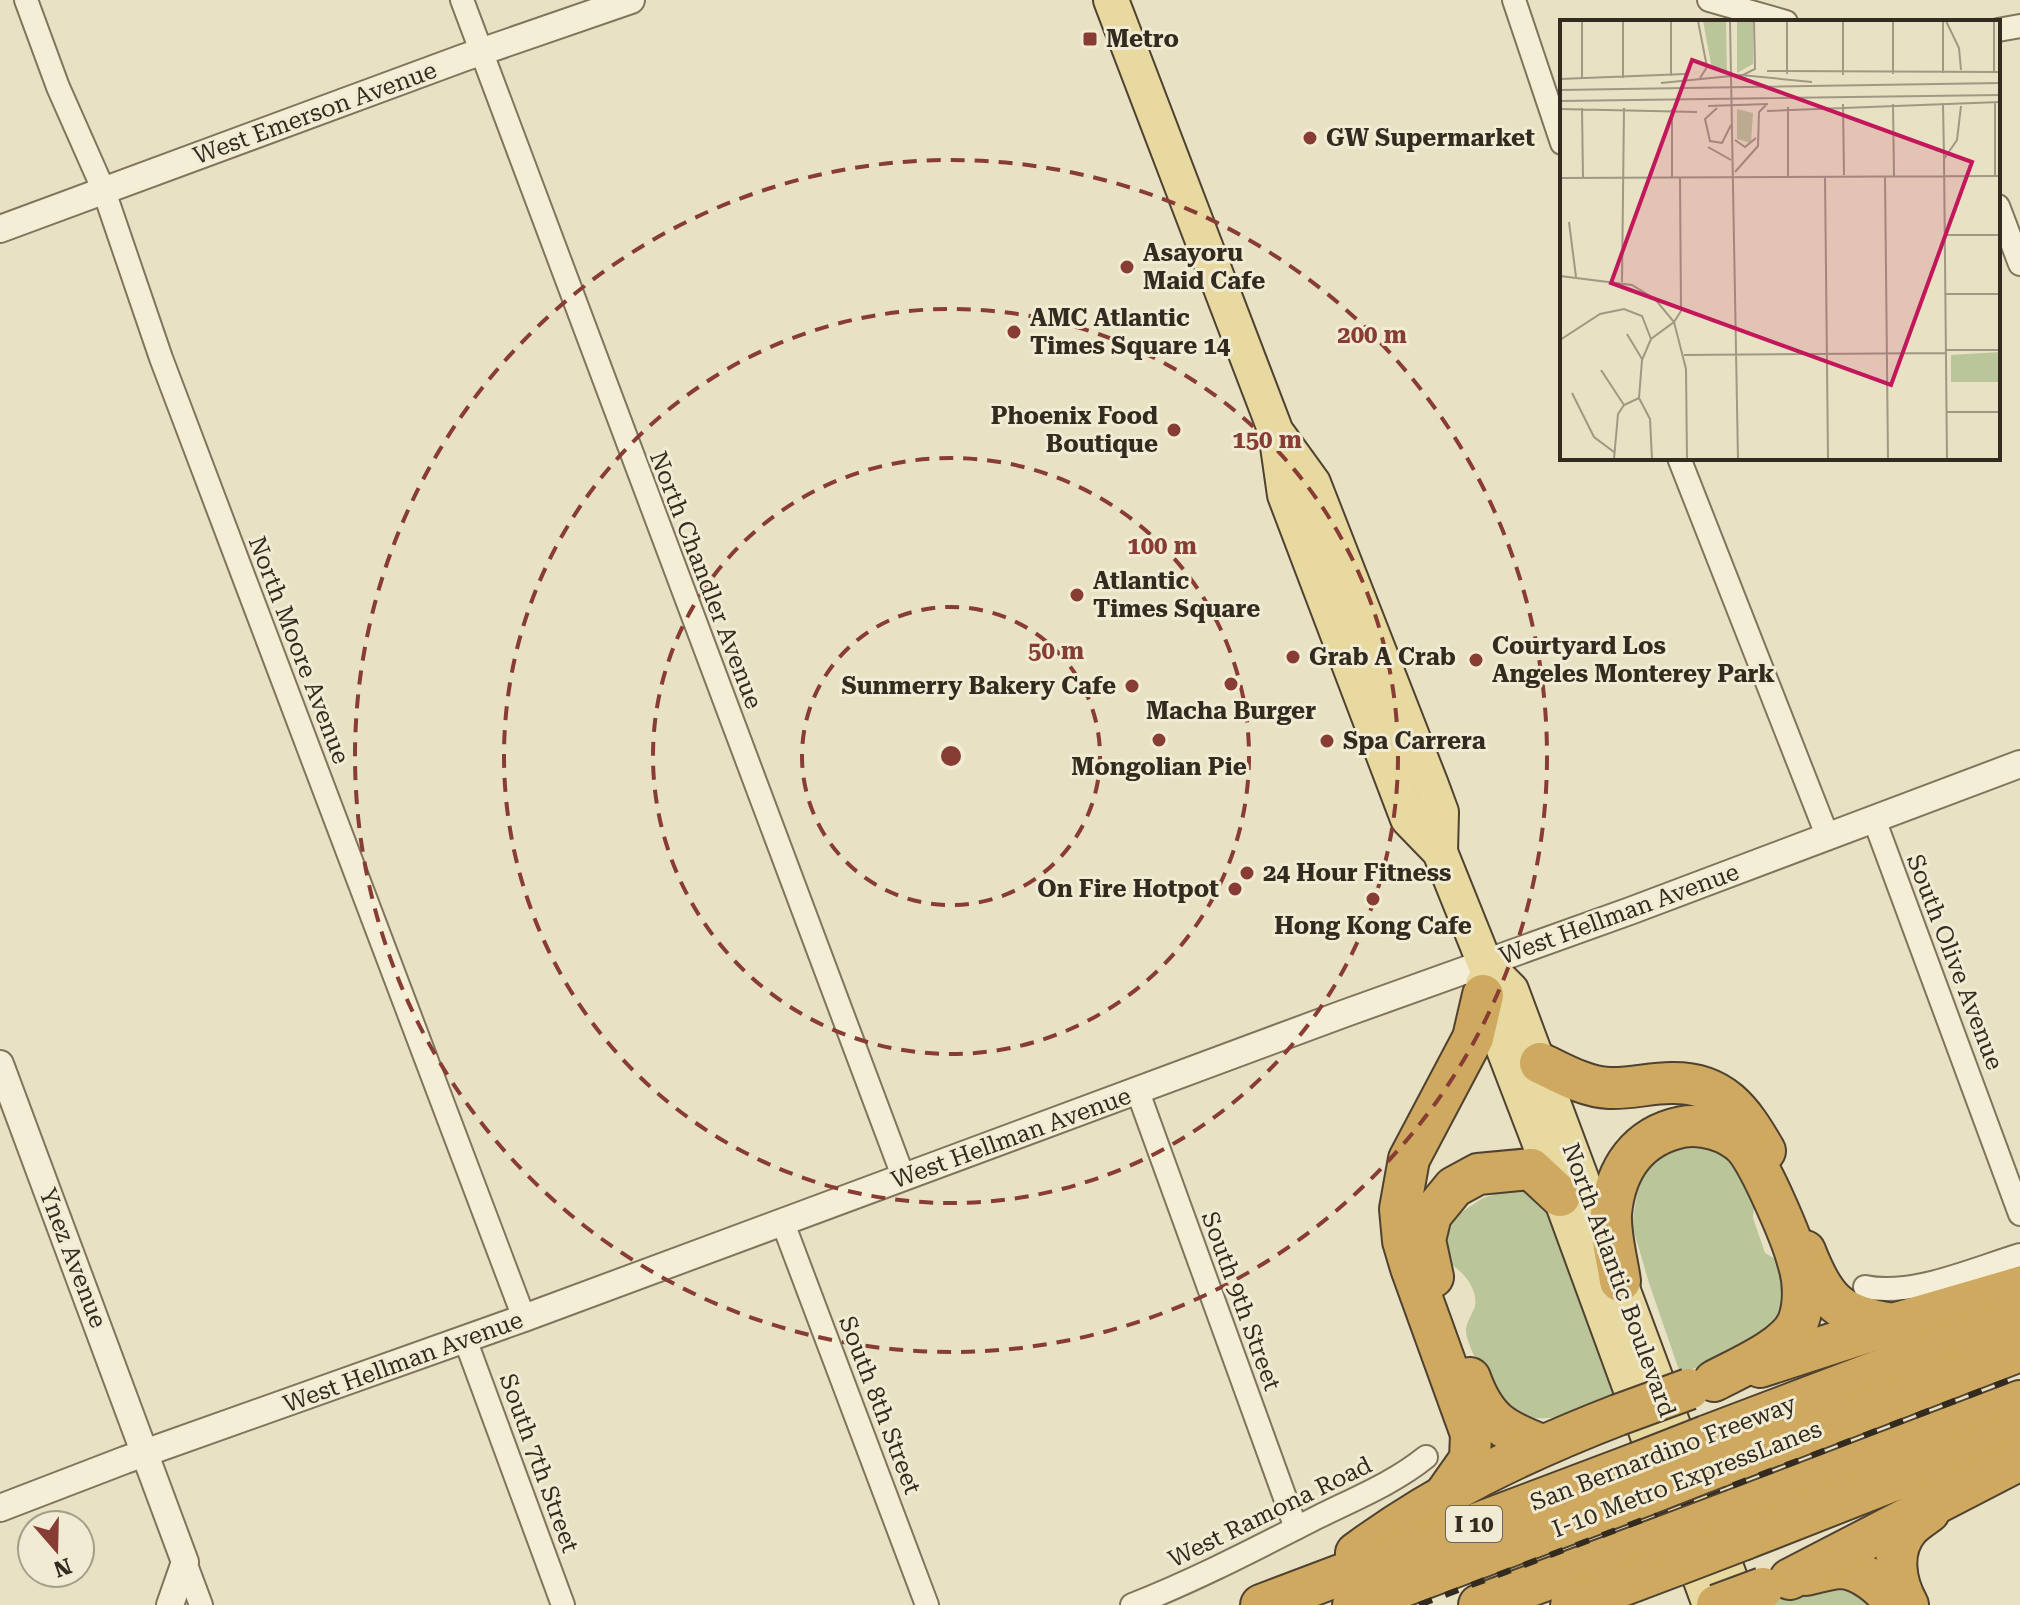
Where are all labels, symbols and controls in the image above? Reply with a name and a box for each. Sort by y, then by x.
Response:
inset map [1560,20,2000,460]
place label: Metro [1106,25,1179,53]
marker: Metro [1081,30,1099,48]
street label: West Emerson Avenue [190,56,440,170]
place label: GW Supermarket [1326,124,1535,152]
marker: GW Supermarket [1301,129,1319,147]
place label: Asayoru Maid Cafe [1143,239,1265,295]
marker: Asayoru Maid Cafe [1118,258,1136,276]
place label: AMC Atlantic Times Square 14 [1030,304,1231,360]
text: 200 m [1337,321,1407,349]
marker: AMC Atlantic Times Square 14 [1005,323,1023,341]
place label: Phoenix Food Boutique [991,402,1158,458]
marker: Phoenix Food Boutique [1165,421,1183,439]
text: 150 m [1232,426,1302,454]
street label: North Chandler Avenue [644,447,768,713]
street label: North Moore Avenue [243,532,355,768]
text: 100 m [1127,532,1197,560]
place label: Atlantic Times Square [1093,567,1260,623]
marker: Atlantic Times Square [1068,586,1086,604]
place label: Courtyard Los Angeles Monterey Park [1492,632,1775,688]
text: 50 m [1028,637,1084,665]
place label: Grab A Crab [1309,643,1456,671]
marker: Grab A Crab [1284,648,1302,666]
marker: Courtyard Los Angeles Monterey Park [1467,651,1485,669]
place label: Sunmerry Bakery Cafe [841,672,1116,700]
marker: Macha Burger [1222,675,1240,693]
marker: Sunmerry Bakery Cafe [1123,677,1141,695]
place label: Macha Burger [1146,697,1316,725]
place label: Spa Carrera [1343,727,1486,755]
marker: Mongolian Pie [1150,731,1168,749]
marker: Spa Carrera [1318,732,1336,750]
centre of rings [937,742,965,770]
place label: Mongolian Pie [1071,753,1247,781]
street label: South Olive Avenue [1901,850,2009,1074]
street label: West Hellman Avenue [1495,858,1743,970]
place label: 24 Hour Fitness [1263,859,1451,887]
marker: 24 Hour Fitness [1238,864,1256,882]
place label: On Fire Hotpot [1037,875,1219,903]
marker: On Fire Hotpot [1226,880,1244,898]
marker: Hong Kong Cafe [1364,890,1382,908]
place label: Hong Kong Cafe [1274,912,1472,940]
street label: West Hellman Avenue [887,1082,1135,1194]
street label: North Atlantic Boulevard [1556,1139,1682,1421]
street label: Ynez Avenue [34,1184,112,1332]
street label: South 9th Street [1196,1208,1286,1394]
street label: West Hellman Avenue [279,1306,527,1418]
street label: South 8th Street [833,1312,927,1498]
street label: South 7th Street [494,1370,584,1556]
street label: San Bernardino Freeway [1526,1389,1801,1517]
street label: I-10 Metro ExpressLanes [1548,1415,1826,1543]
street label: West Ramona Road [1164,1451,1376,1573]
road number: I 10 [1446,1506,1502,1542]
north arrow [16,1509,96,1589]
text: N [50,1553,75,1582]

